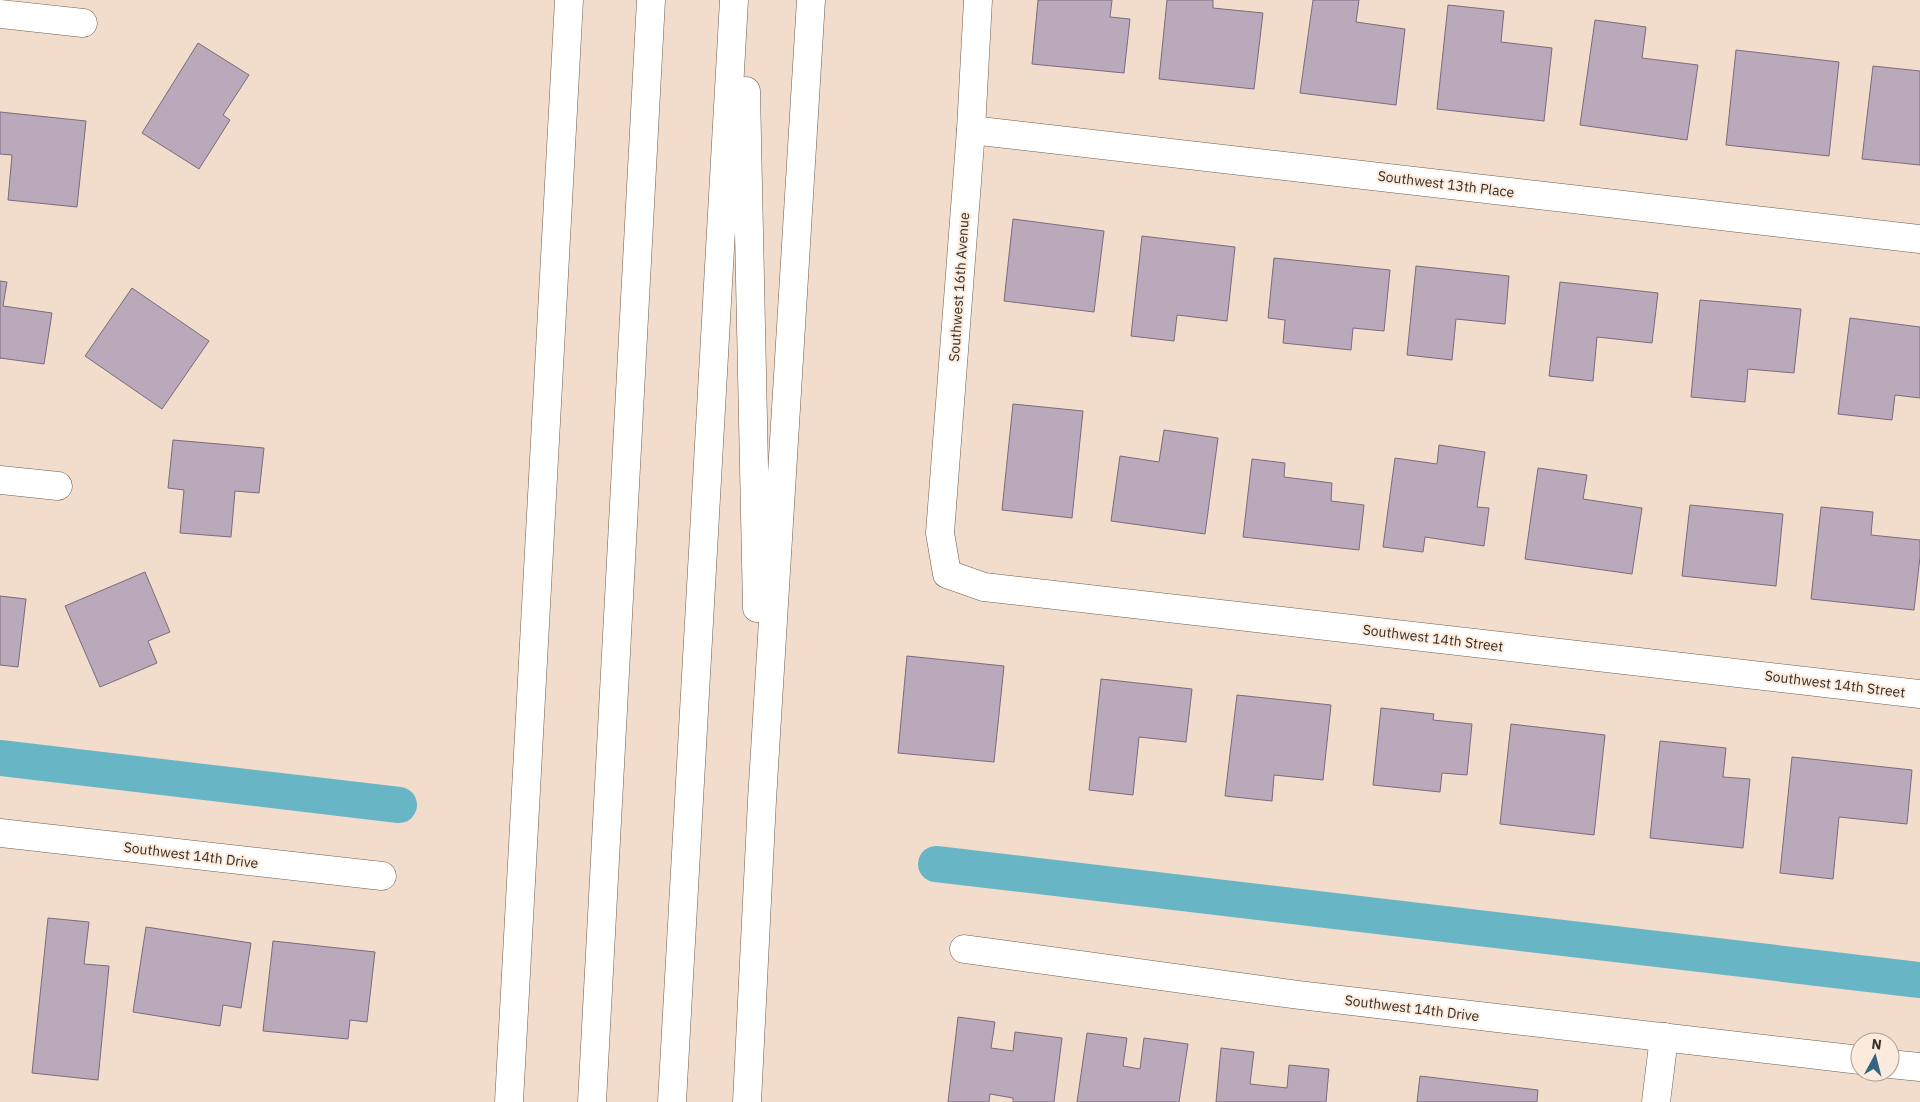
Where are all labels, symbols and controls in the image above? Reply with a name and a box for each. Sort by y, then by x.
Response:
street label: Southwest 13th Place [1377,167,1516,201]
street label: Southwest 16th Avenue [945,211,973,362]
street label: Southwest 14th Street [1362,620,1504,656]
street label: Southwest 14th Street [1764,666,1906,702]
street label: Southwest 14th Drive [123,838,260,872]
street label: Southwest 14th Drive [1344,991,1481,1025]
north arrow [1850,1032,1900,1082]
text: N [1870,1035,1883,1054]

